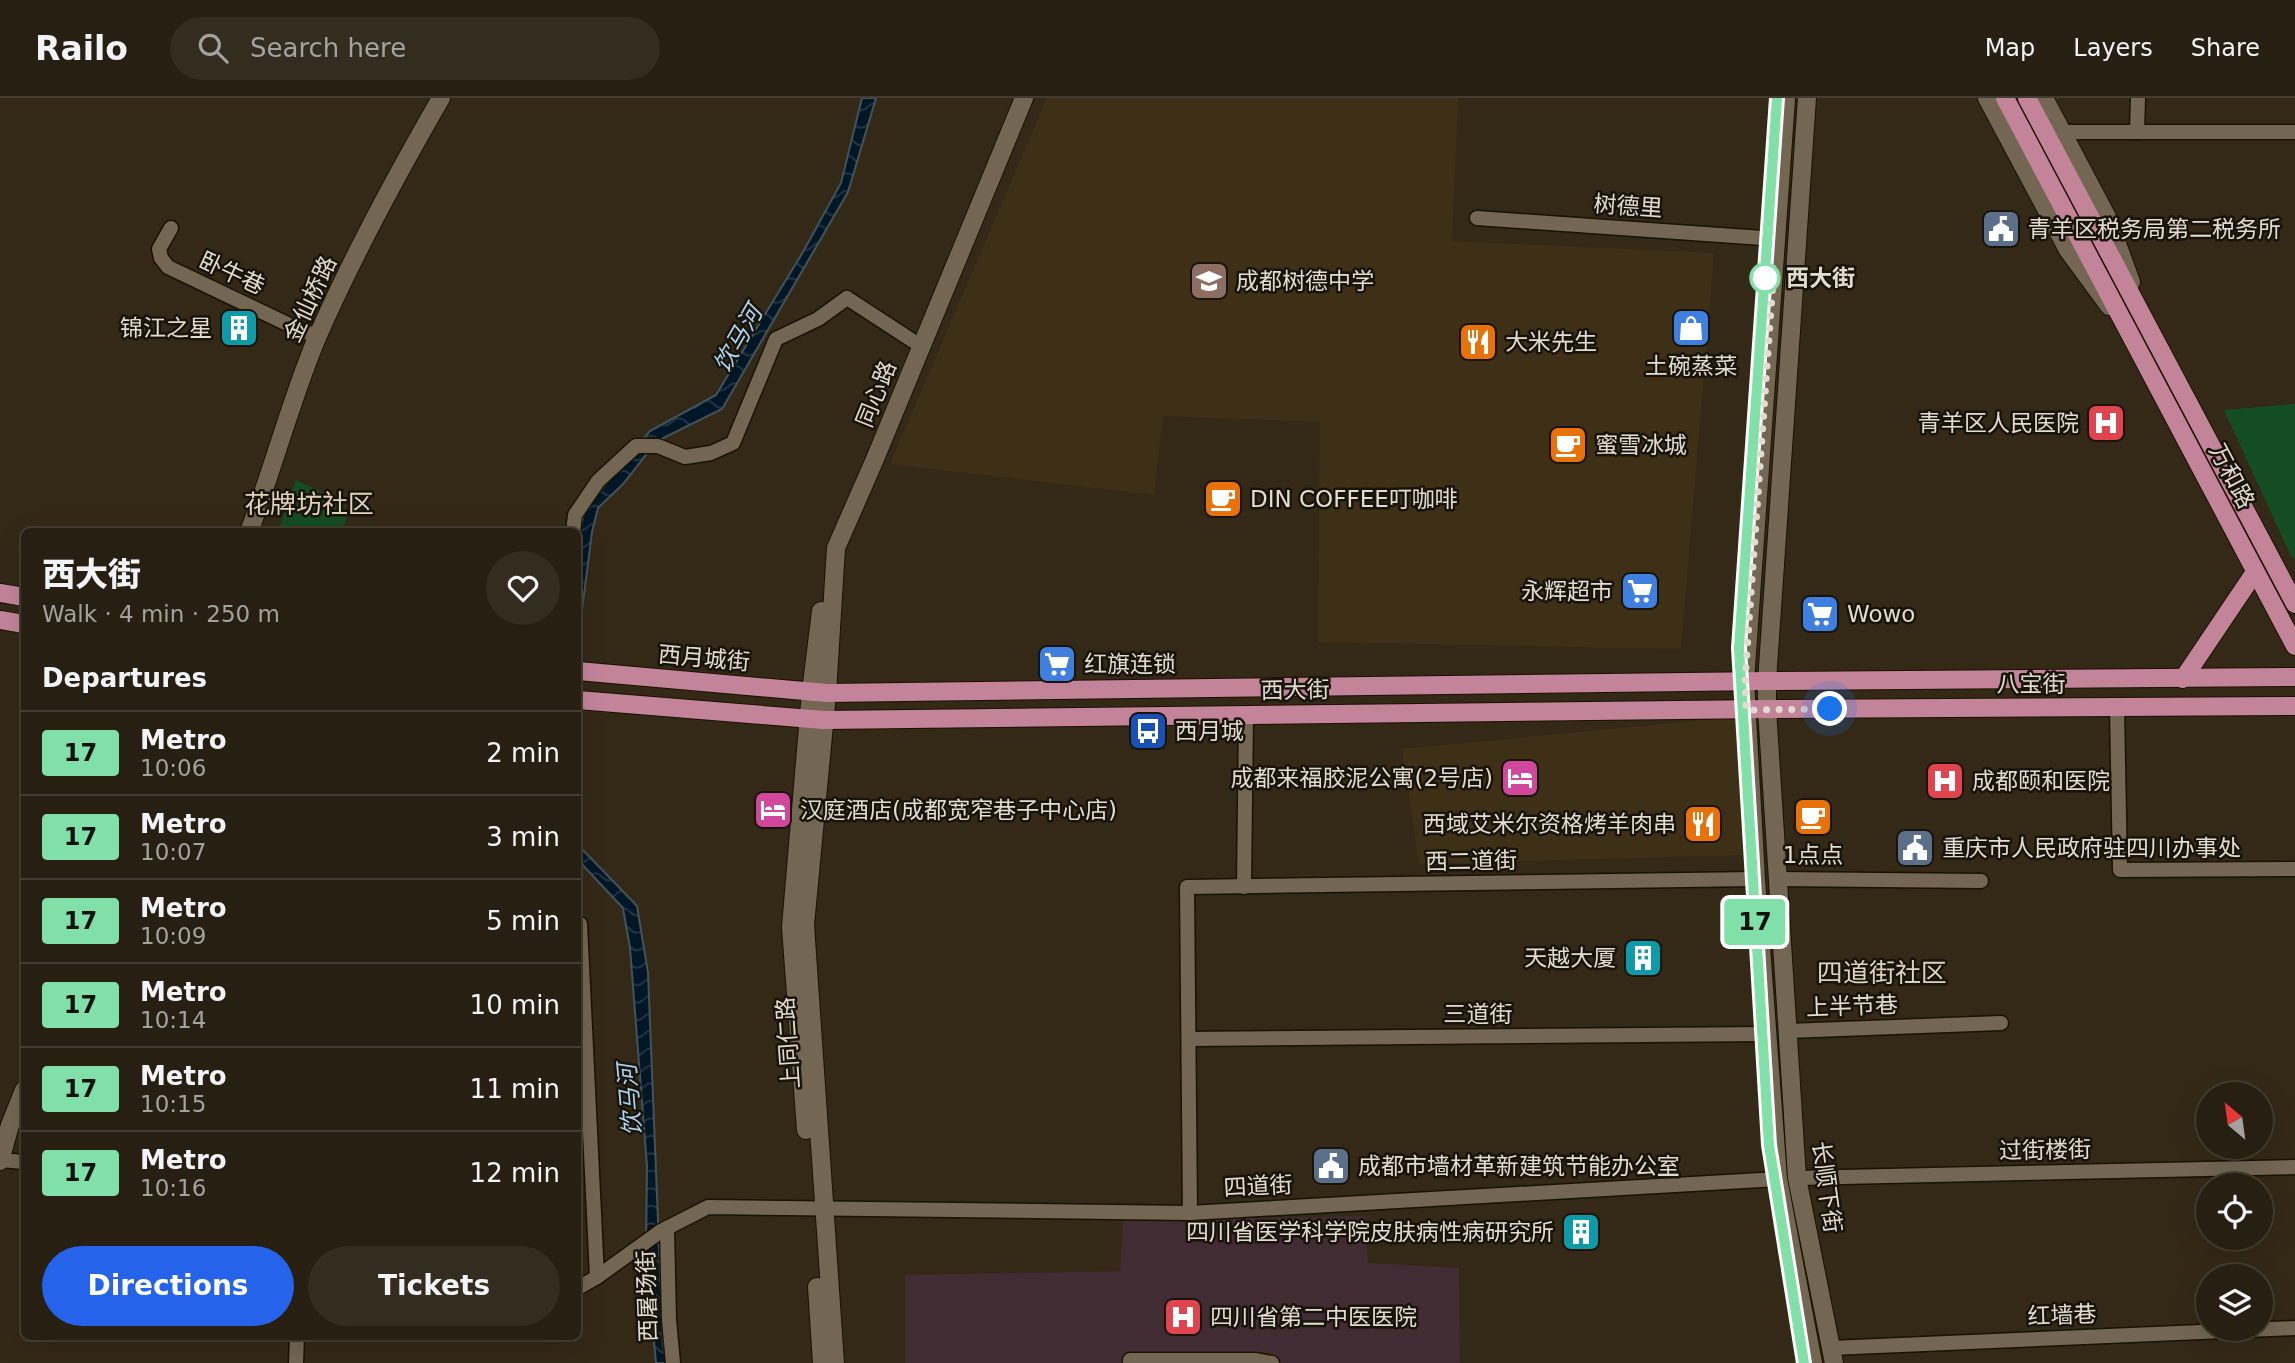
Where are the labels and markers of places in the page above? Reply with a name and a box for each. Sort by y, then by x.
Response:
public building icon: 青羊区税务局第二税务所 [1980,208,2022,250]
place label: 青羊区税务局第二税务所 [2028,216,2281,242]
school or university icon: 成都树德中学 [1188,260,1230,302]
marker: 西大街 [1750,263,1780,293]
place label: 西大街 [1786,265,1855,291]
place label: 成都树德中学 [1236,268,1374,294]
building icon: 锦江之星 [218,307,260,349]
shop icon: 土碗蒸菜 [1670,307,1712,349]
place label: 锦江之星 [120,315,212,341]
restaurant icon: 大米先生 [1457,321,1499,363]
place label: 大米先生 [1505,329,1597,355]
place label: 土碗蒸菜 [1645,353,1737,379]
hospital icon: 青羊区人民医院 [2085,402,2127,444]
place label: 青羊区人民医院 [1918,410,2079,436]
cafe icon: 蜜雪冰城 [1547,424,1589,466]
place label: 蜜雪冰城 [1595,432,1687,458]
cafe icon: DIN COFFEE叮咖啡 [1202,478,1244,520]
place label: DIN COFFEE叮咖啡 [1250,486,1458,512]
supermarket icon: 永辉超市 [1619,570,1661,612]
place label: 永辉超市 [1521,578,1613,604]
supermarket icon: Wowo [1799,593,1841,635]
place label: Wowo [1847,601,1915,627]
supermarket icon: 红旗连锁 [1036,643,1078,685]
place label: 红旗连锁 [1084,651,1176,677]
bus stop icon: 西月城 [1127,710,1169,752]
place label: 西月城 [1175,718,1244,744]
hotel icon: 成都来福胶泥公寓(2号店) [1499,757,1541,799]
hospital icon: 成都颐和医院 [1924,760,1966,802]
place label: 成都来福胶泥公寓(2号店) [1230,765,1493,791]
place label: 成都颐和医院 [1972,768,2110,794]
hotel icon: 汉庭酒店(成都宽窄巷子中心店) [752,789,794,831]
cafe icon: 1点点 [1792,796,1834,838]
place label: 汉庭酒店(成都宽窄巷子中心店) [800,797,1117,823]
restaurant icon: 西域艾米尔资格烤羊肉串 [1682,803,1724,845]
place label: 西域艾米尔资格烤羊肉串 [1423,811,1676,837]
public building icon: 重庆市人民政府驻四川办事处 [1894,827,1936,869]
place label: 重庆市人民政府驻四川办事处 [1942,835,2241,861]
place label: 1点点 [1783,842,1843,868]
building icon: 天越大厦 [1622,937,1664,979]
place label: 天越大厦 [1524,945,1616,971]
public building icon: 成都市墙材革新建筑节能办公室 [1310,1145,1352,1187]
place label: 成都市墙材革新建筑节能办公室 [1358,1153,1680,1179]
building icon: 四川省医学科学院皮肤病性病研究所 [1560,1211,1602,1253]
place label: 四川省医学科学院皮肤病性病研究所 [1186,1219,1554,1245]
hospital icon: 四川省第二中医医院 [1162,1296,1204,1338]
place label: 四川省第二中医医院 [1210,1304,1417,1330]

